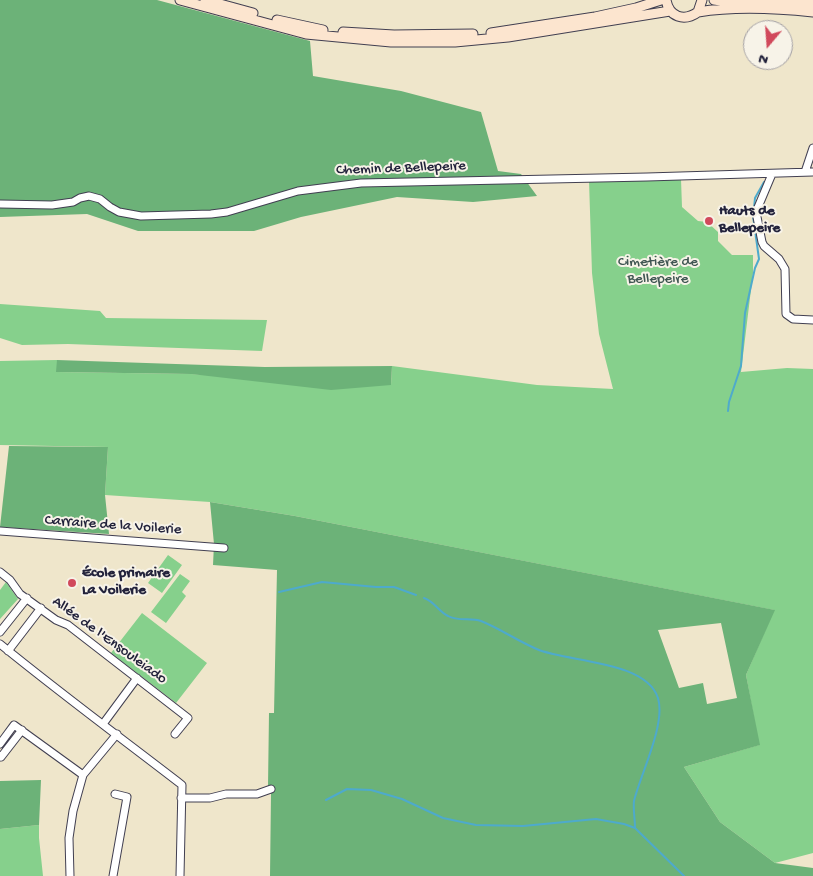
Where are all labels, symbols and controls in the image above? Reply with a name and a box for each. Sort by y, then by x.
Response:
north arrow [743,20,793,70]
text: N [757,49,770,68]
street label: Chemin de Bellepeire [336,158,466,180]
place label: Hauts de Bellepeire [719,203,780,238]
marker: Hauts de Bellepeire [703,215,715,227]
park label: Cimetière de Bellepeire [618,254,698,289]
street label: Carraire de la Voilerie [44,512,182,540]
place label: École primaire La Voilerie [82,565,170,600]
marker: École primaire La Voilerie [66,577,78,589]
street label: Allée de l'Ensouleiado [48,593,170,689]

